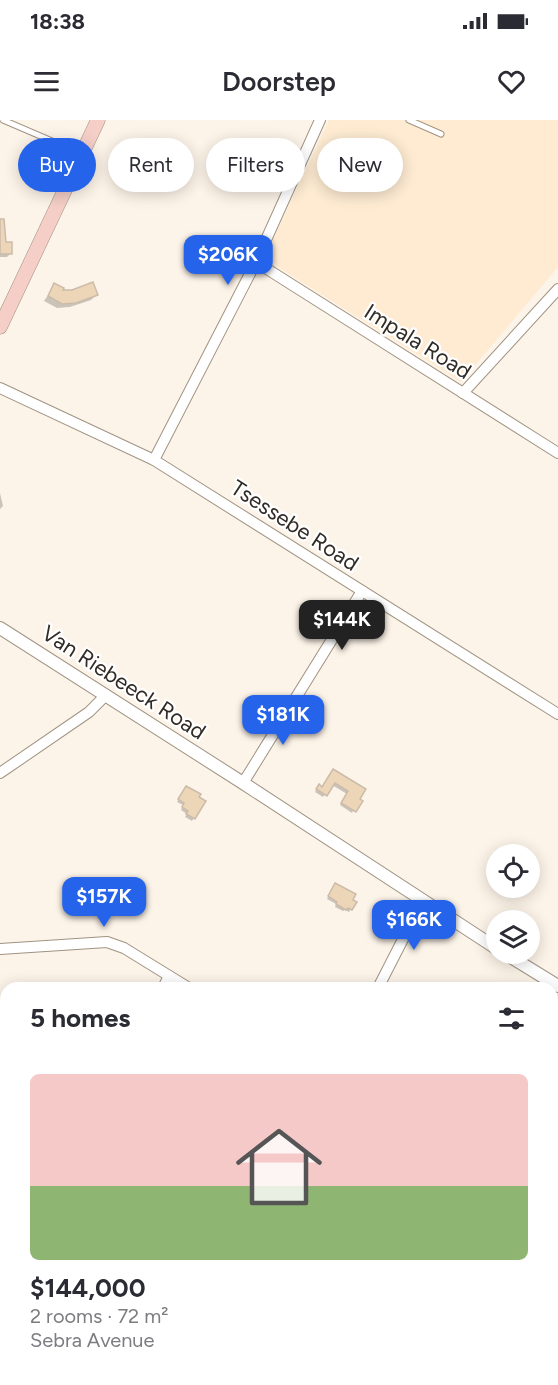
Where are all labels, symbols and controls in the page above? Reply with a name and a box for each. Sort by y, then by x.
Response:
text: 18:38 [30,8,85,35]
icon: menu [30,65,63,98]
text: Doorstep [222,65,336,98]
icon: heart [495,65,528,98]
chip: Buy [18,138,96,192]
chip: Rent [108,138,194,192]
chip: Filters [206,138,305,192]
chip: New [317,138,403,192]
pin: $206K [186,235,270,286]
text: $206K [198,242,258,266]
street label: Impala Road [359,298,476,385]
street label: Tsessebe Road [226,474,364,577]
pin: $144K [300,600,384,651]
text: $144K [313,607,371,631]
street label: Van Riebeeck Road [37,619,211,745]
pin: $181K [241,695,325,746]
text: $181K [256,702,310,726]
map controls [486,844,540,964]
button: locate [486,844,540,898]
pin: $157K [62,877,146,928]
text: $157K [76,884,132,908]
pin: $166K [372,900,456,951]
text: $166K [386,907,442,931]
button: layers [486,910,540,964]
text: 5 homes [30,1002,130,1034]
icon: filters [495,1002,528,1035]
icon: home [225,1113,333,1221]
text: $144,000 [30,1272,146,1304]
text: 2 rooms · 72 m² [30,1304,168,1328]
text: Sebra Avenue [30,1328,154,1352]

